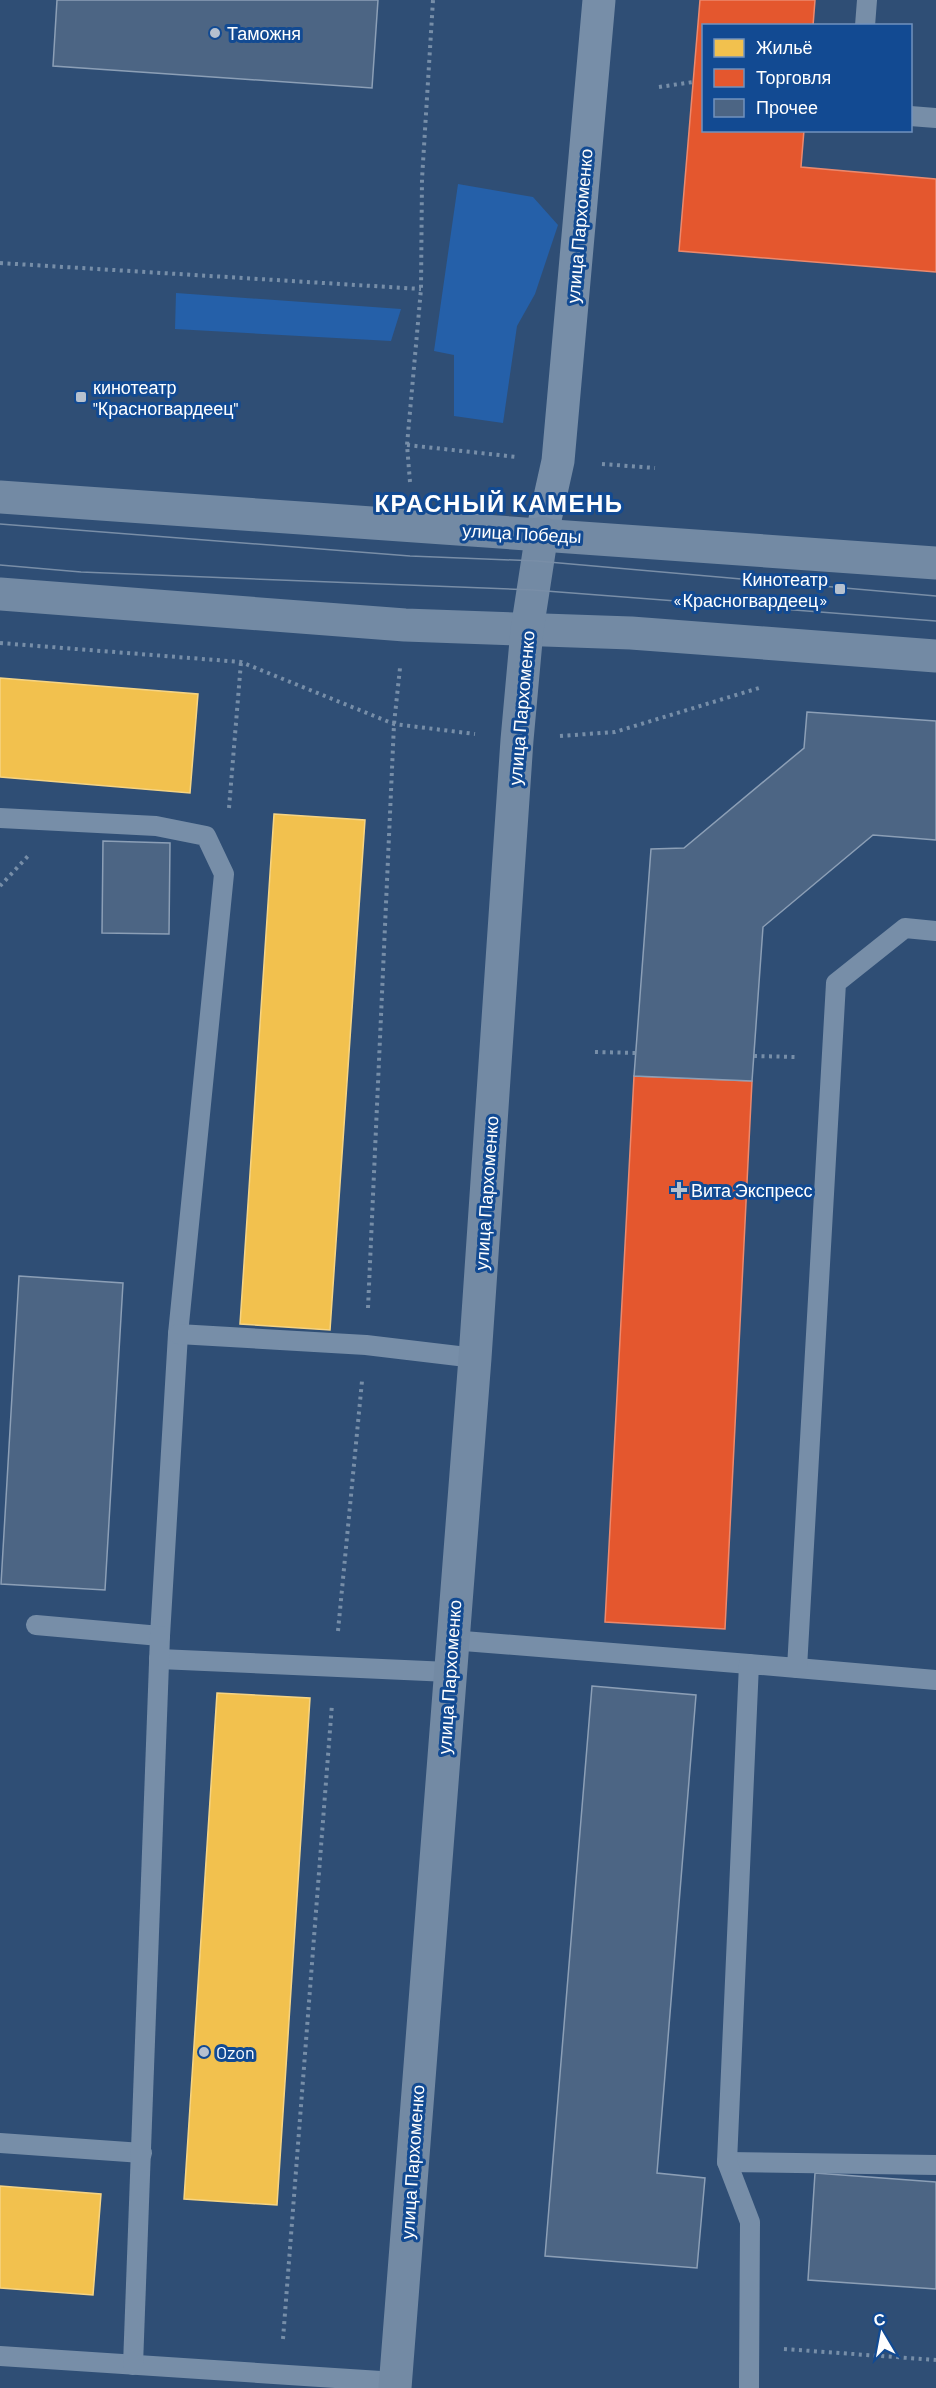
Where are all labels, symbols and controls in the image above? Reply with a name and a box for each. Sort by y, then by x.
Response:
place label: Таможня [227,22,301,44]
legend [702,24,912,132]
marker: Таможня [208,26,222,40]
text: Жильё [756,36,813,58]
text: Торговля [756,66,831,88]
text: Прочее [756,96,818,118]
street label: улица Пархоменко [561,148,597,304]
place label: кинотеатр "Красногвардеец" [93,376,239,419]
marker: кинотеатр "Красногвардеец" [74,390,88,404]
district label: КРАСНЫЙ КАМЕНЬ [374,488,624,517]
street label: улица Победы [462,519,582,547]
place label: Кинотеатр «Красногвардеец» [673,568,828,611]
marker: Кинотеатр «Красногвардеец» [833,582,847,596]
street label: улица Пархоменко [503,630,539,786]
street label: улица Пархоменко [470,1115,502,1271]
place label: Вита Экспресс [691,1179,813,1201]
marker: Вита Экспресс [672,1183,686,1197]
street label: улица Пархоменко [433,1599,465,1755]
place label: Ozon [216,2041,255,2063]
marker: Ozon [197,2045,211,2059]
street label: улица Пархоменко [396,2084,428,2240]
north arrow [852,2304,912,2364]
text: С [872,2308,887,2329]

